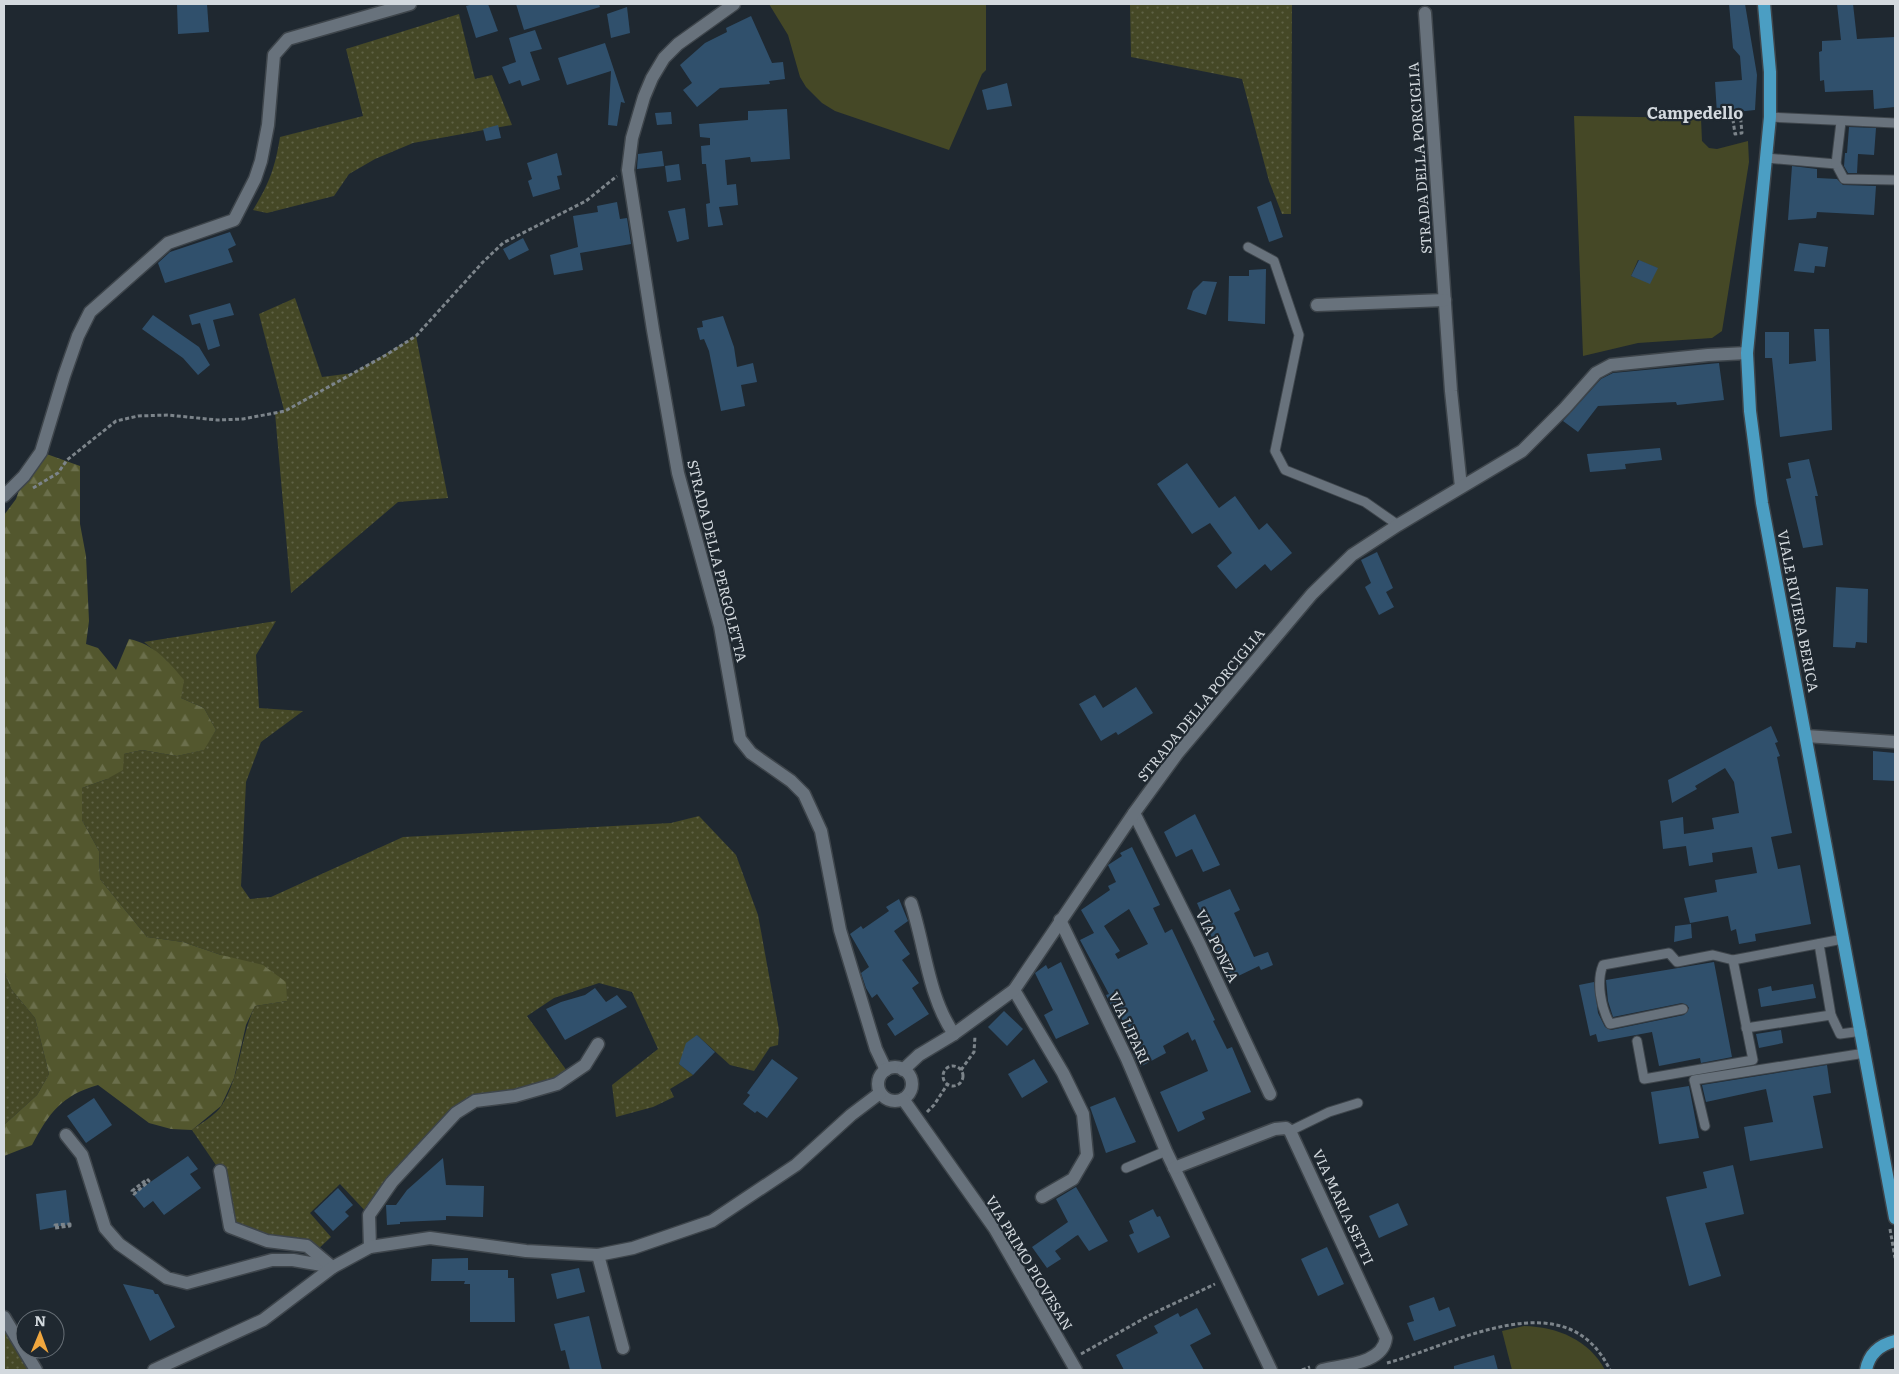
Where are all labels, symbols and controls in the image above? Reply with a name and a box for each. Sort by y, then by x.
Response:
street label: STRADA DELLA PORCIGLIA [1402,61,1436,255]
district label: Campedello [1647,100,1743,124]
street label: STRADA DELLA PERGOLETTA [683,458,753,665]
street label: VIALE RIVIERA BERICA [1773,528,1825,694]
street label: STRADA DELLA PORCIGLIA [1132,623,1269,785]
street label: VIA PONZA [1192,906,1245,986]
street label: VIA LIPARI [1104,988,1155,1067]
street label: VIA MARIA SETTI [1308,1145,1380,1268]
street label: VIA PRIMO PIOVESAN [982,1191,1078,1334]
north arrow [15,1309,65,1359]
text: N [34,1310,47,1330]

